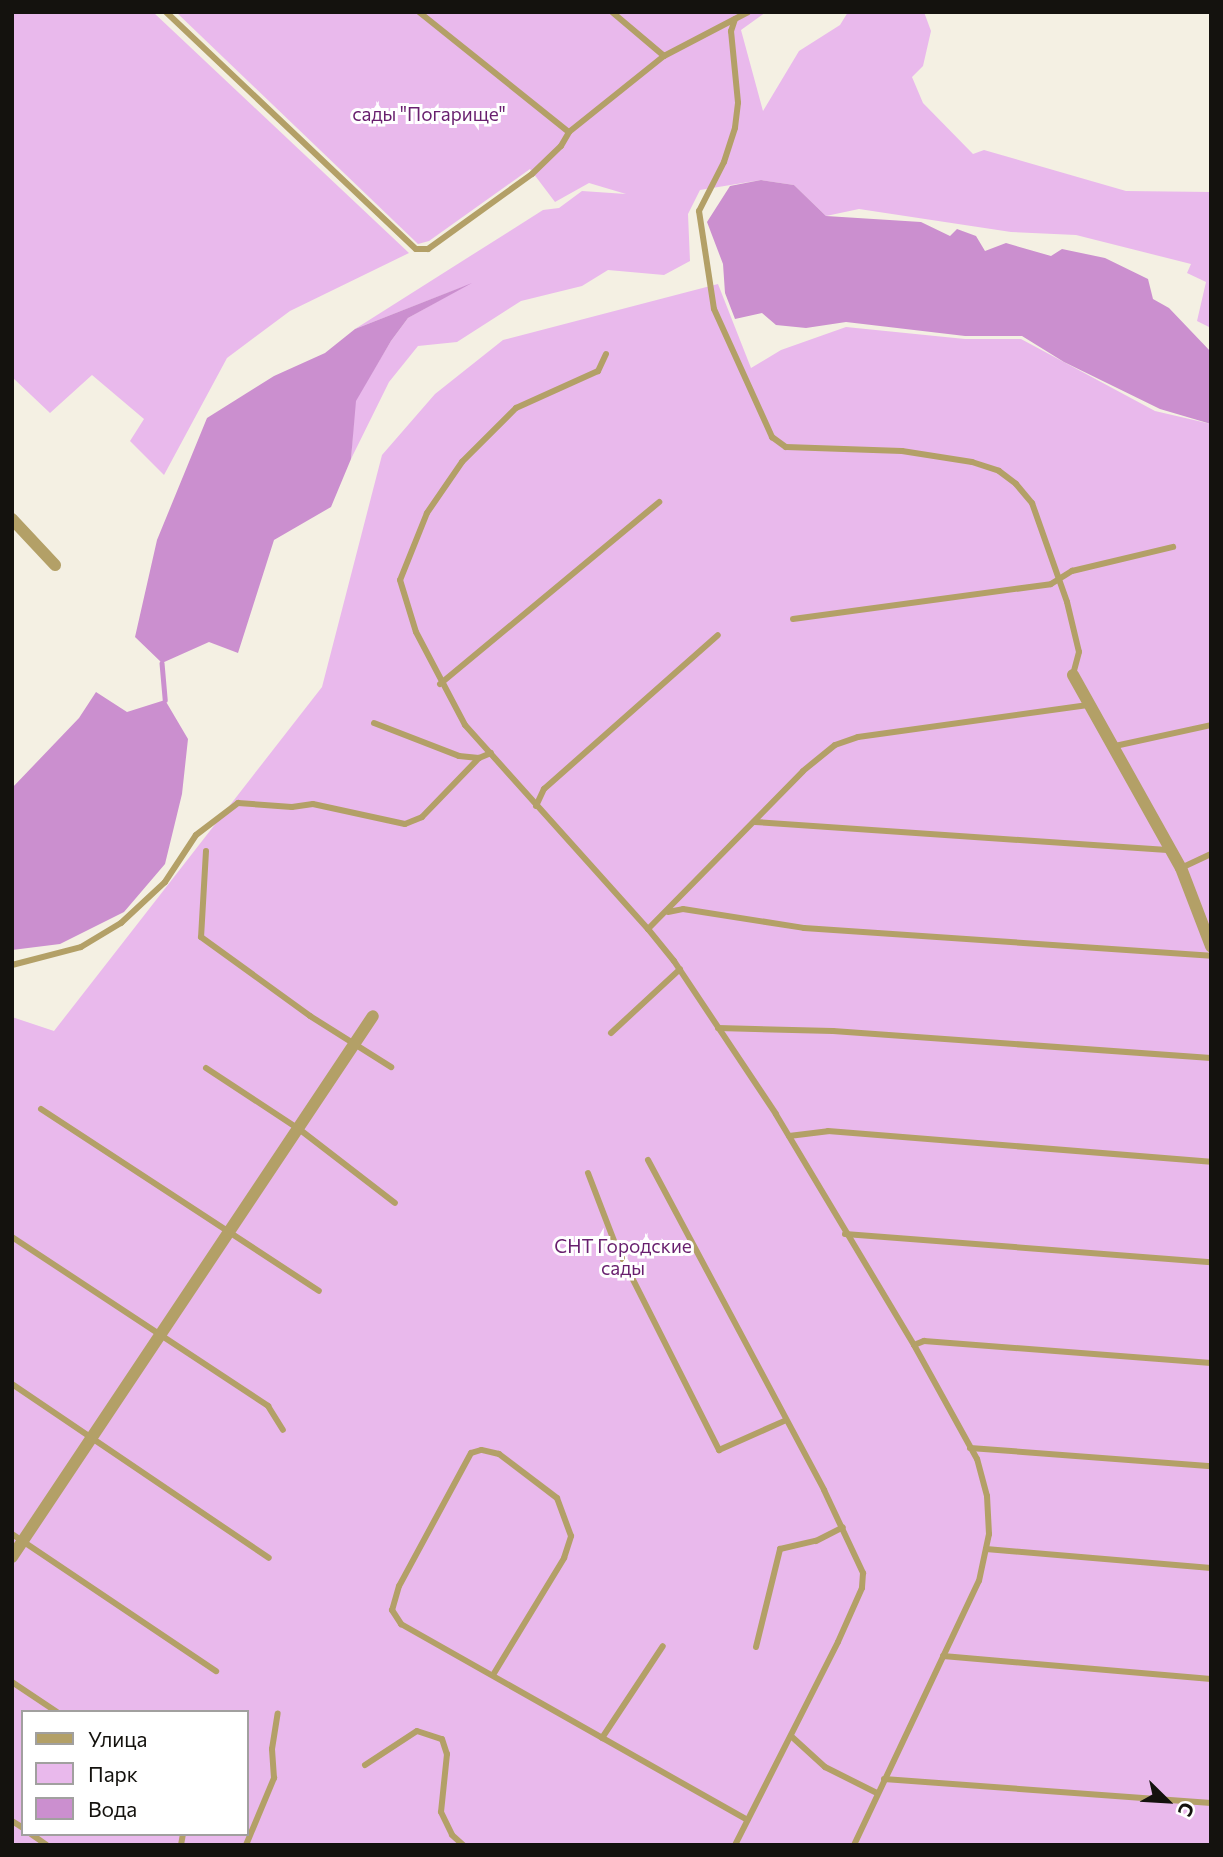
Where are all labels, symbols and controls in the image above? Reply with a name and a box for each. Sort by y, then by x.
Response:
park label: сады "Погарище" [352,103,506,125]
park label: СНТ Городские сады [554,1235,692,1279]
legend [21,1710,248,1836]
text: Улица [88,1726,147,1751]
text: Парк [88,1761,138,1786]
north arrow [1132,1766,1202,1836]
text: Вода [88,1796,137,1821]
text: С [1173,1799,1200,1820]

